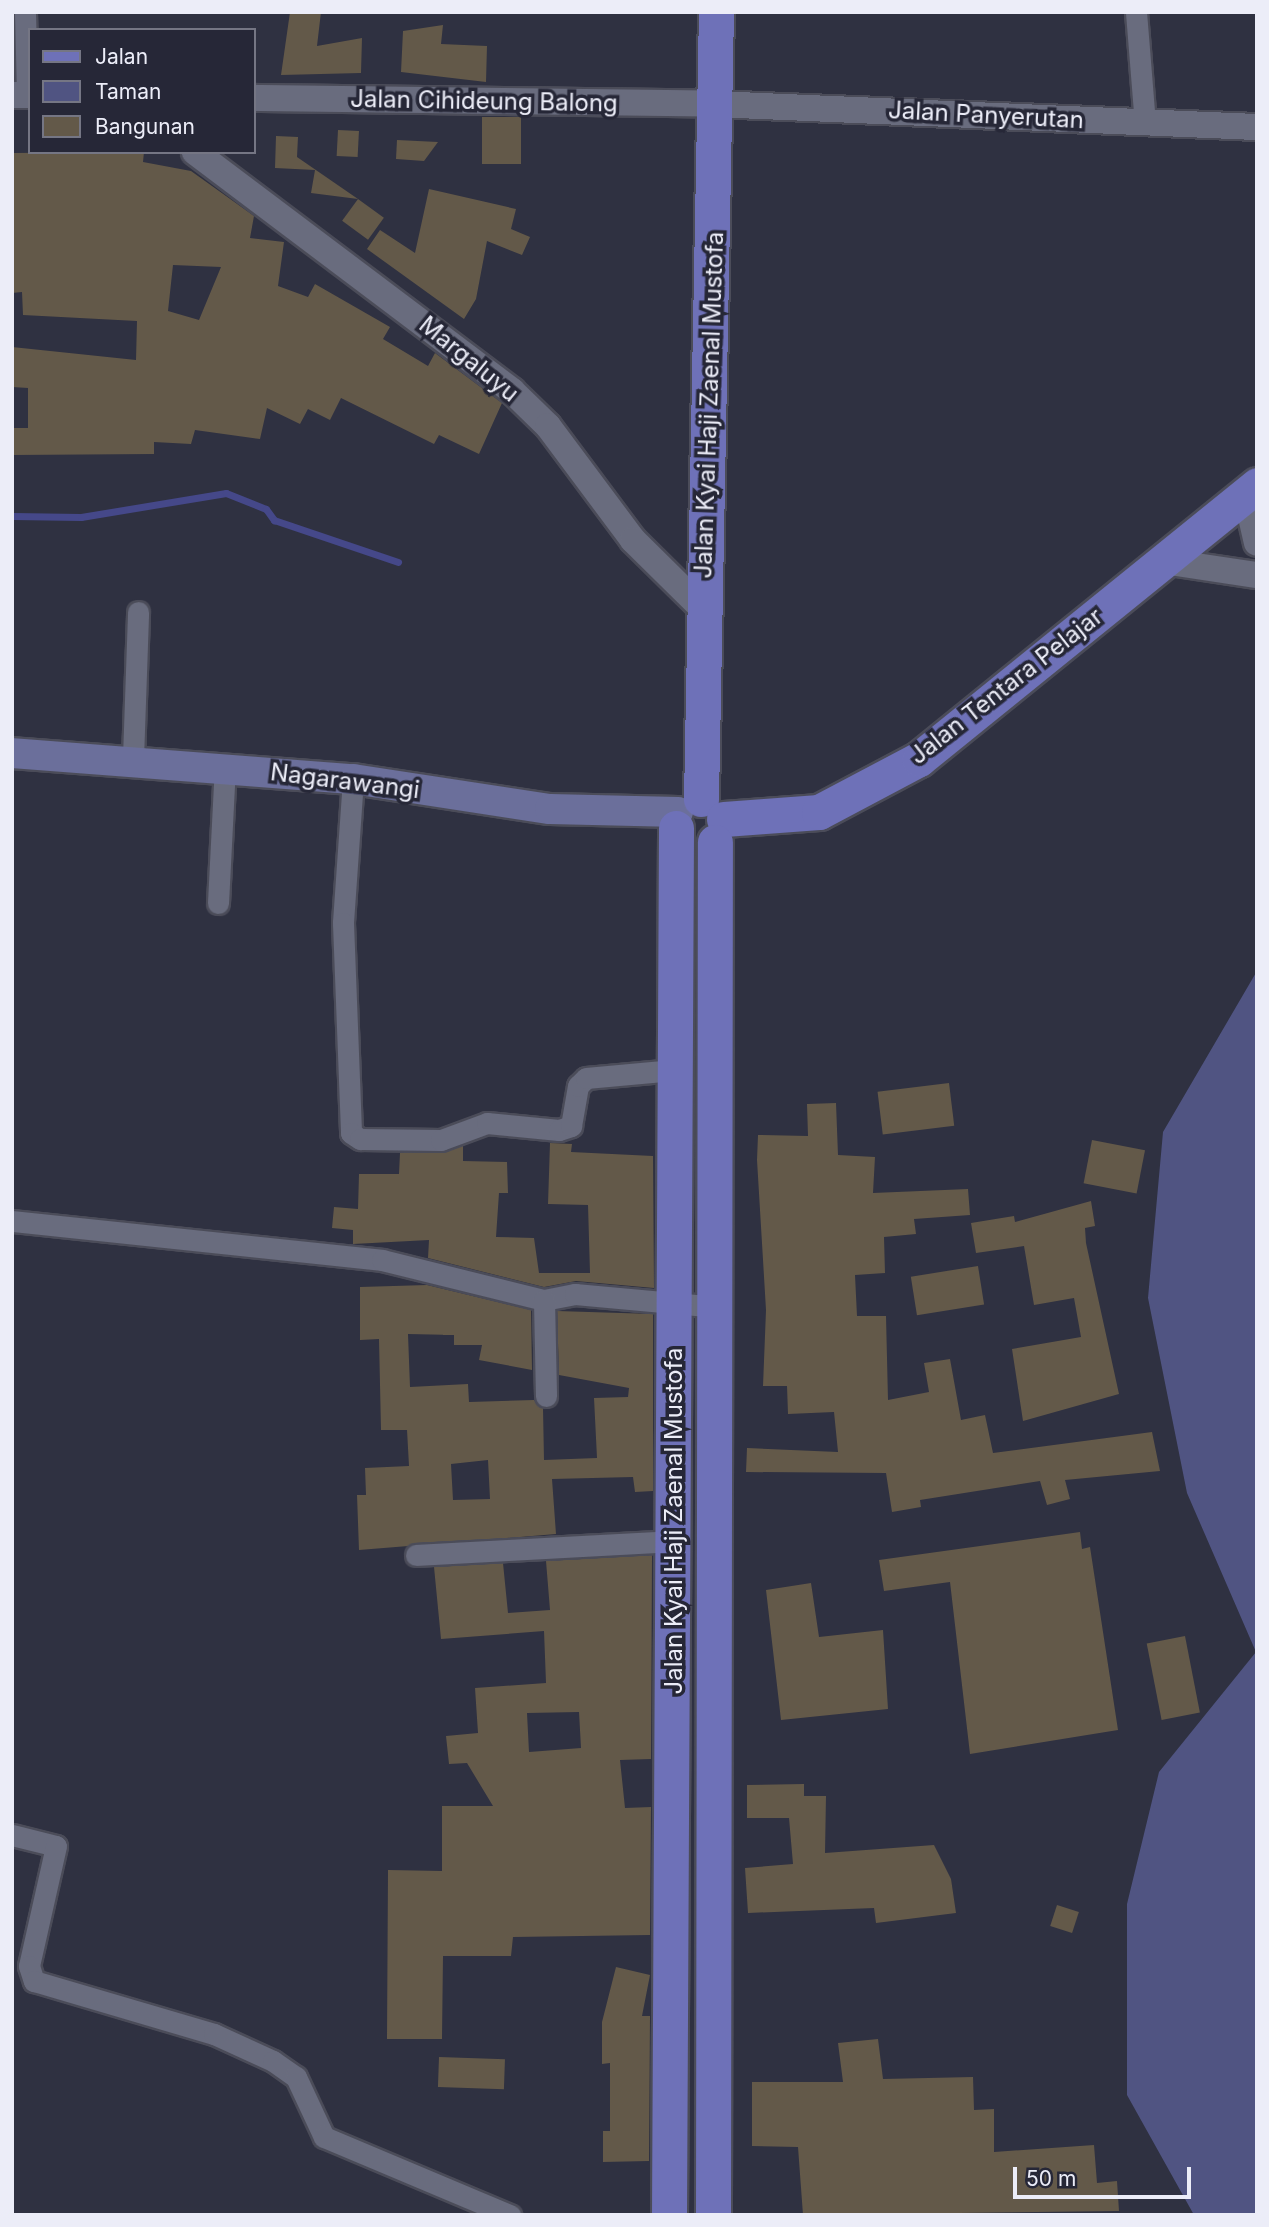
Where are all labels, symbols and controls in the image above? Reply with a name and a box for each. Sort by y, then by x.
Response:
legend [28,28,256,154]
text: Jalan [95,44,148,69]
text: Taman [95,79,161,104]
street label: Jalan Cihideung Balong [350,84,618,118]
street label: Jalan Panyerutan [887,95,1085,135]
text: Bangunan [95,114,195,139]
street label: Jalan Kyai Haji Zaenal Mustofa [689,231,729,579]
street label: Margaluyu [413,310,525,408]
street label: Jalan Tentara Pelajar [904,602,1108,770]
street label: Nagarawangi [269,758,421,804]
street label: Jalan Kyai Haji Zaenal Mustofa [660,1348,688,1694]
scale bar [1017,2154,1196,2198]
text: 50 m [1026,2166,1076,2191]

